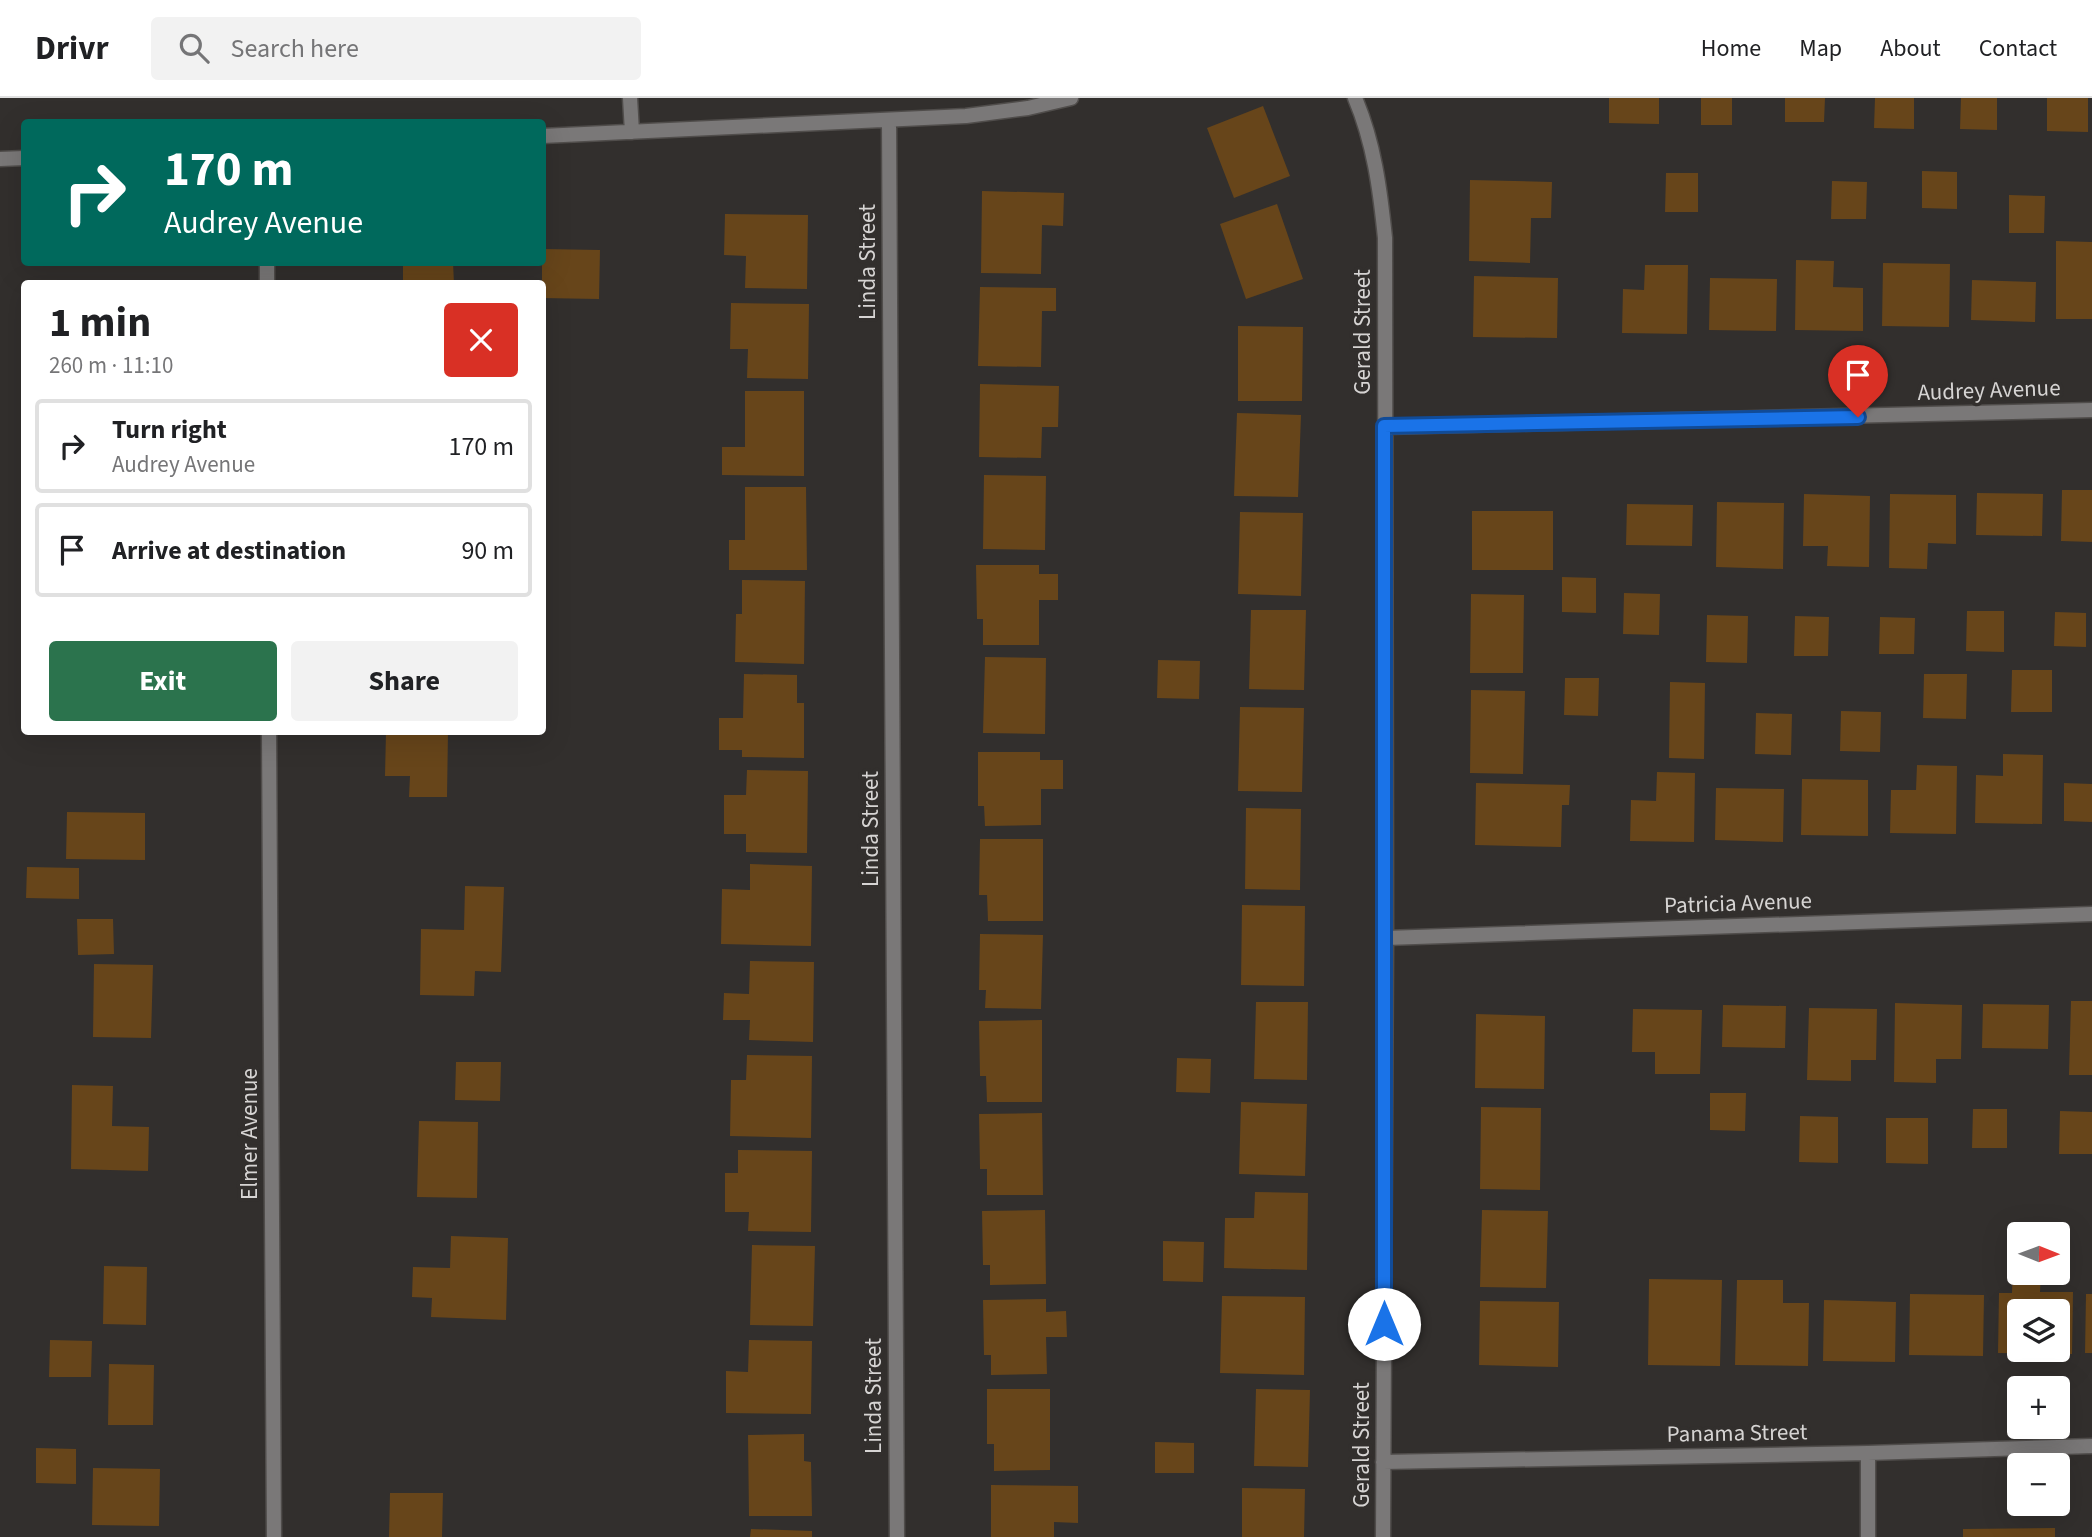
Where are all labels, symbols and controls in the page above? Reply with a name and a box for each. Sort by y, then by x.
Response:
search box [151,17,641,80]
text: Drivr [35,25,109,72]
icon: search [175,29,213,67]
text: Search here [231,30,359,67]
text: Home [1701,31,1761,66]
text: Map [1799,31,1842,66]
text: About [1880,31,1941,66]
text: Contact [1979,31,2057,66]
text: 170 m [164,135,293,205]
icon: right [49,147,140,238]
text: Audrey Avenue [164,200,363,246]
street label: Linda Street [851,204,884,320]
street label: Gerald Street [1346,269,1379,395]
text: 1 min [49,293,151,353]
button: close [444,303,518,377]
pin [1828,345,1888,417]
text: 260 m · 11:10 [49,349,173,382]
icon: arrive [1839,356,1877,394]
street label: Audrey Avenue [1917,371,2061,409]
text: Turn right [112,411,227,448]
icon: right [53,427,91,465]
text: 170 m [448,428,514,465]
text: Audrey Avenue [112,448,255,481]
icon: arrive [53,531,91,569]
text: Arrive at destination [112,532,346,569]
text: 90 m [461,532,514,569]
button: Exit [49,641,277,721]
button: Share [291,641,518,721]
street label: Linda Street [854,771,887,887]
street label: Patricia Avenue [1663,884,1813,922]
street label: Elmer Avenue [233,1068,266,1200]
north arrow [2007,1222,2070,1284]
map controls [2007,1222,2070,1516]
position arrow [1347,1287,1421,1361]
button: layers [2007,1299,2070,1362]
street label: Linda Street [857,1338,890,1454]
button: + [2007,1376,2070,1439]
street label: Gerald Street [1345,1382,1378,1508]
street label: Panama Street [1666,1415,1808,1451]
button: − [2007,1453,2070,1516]

